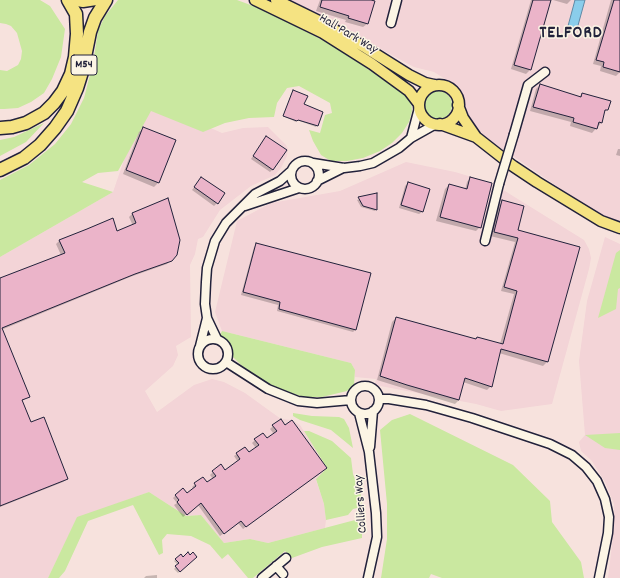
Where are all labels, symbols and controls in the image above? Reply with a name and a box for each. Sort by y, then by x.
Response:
street label: Hall Park Way [316,11,380,59]
district label: TELFORD [540,25,602,45]
road number: M54 [71,55,97,75]
street label: Colliers Way [352,474,372,534]

